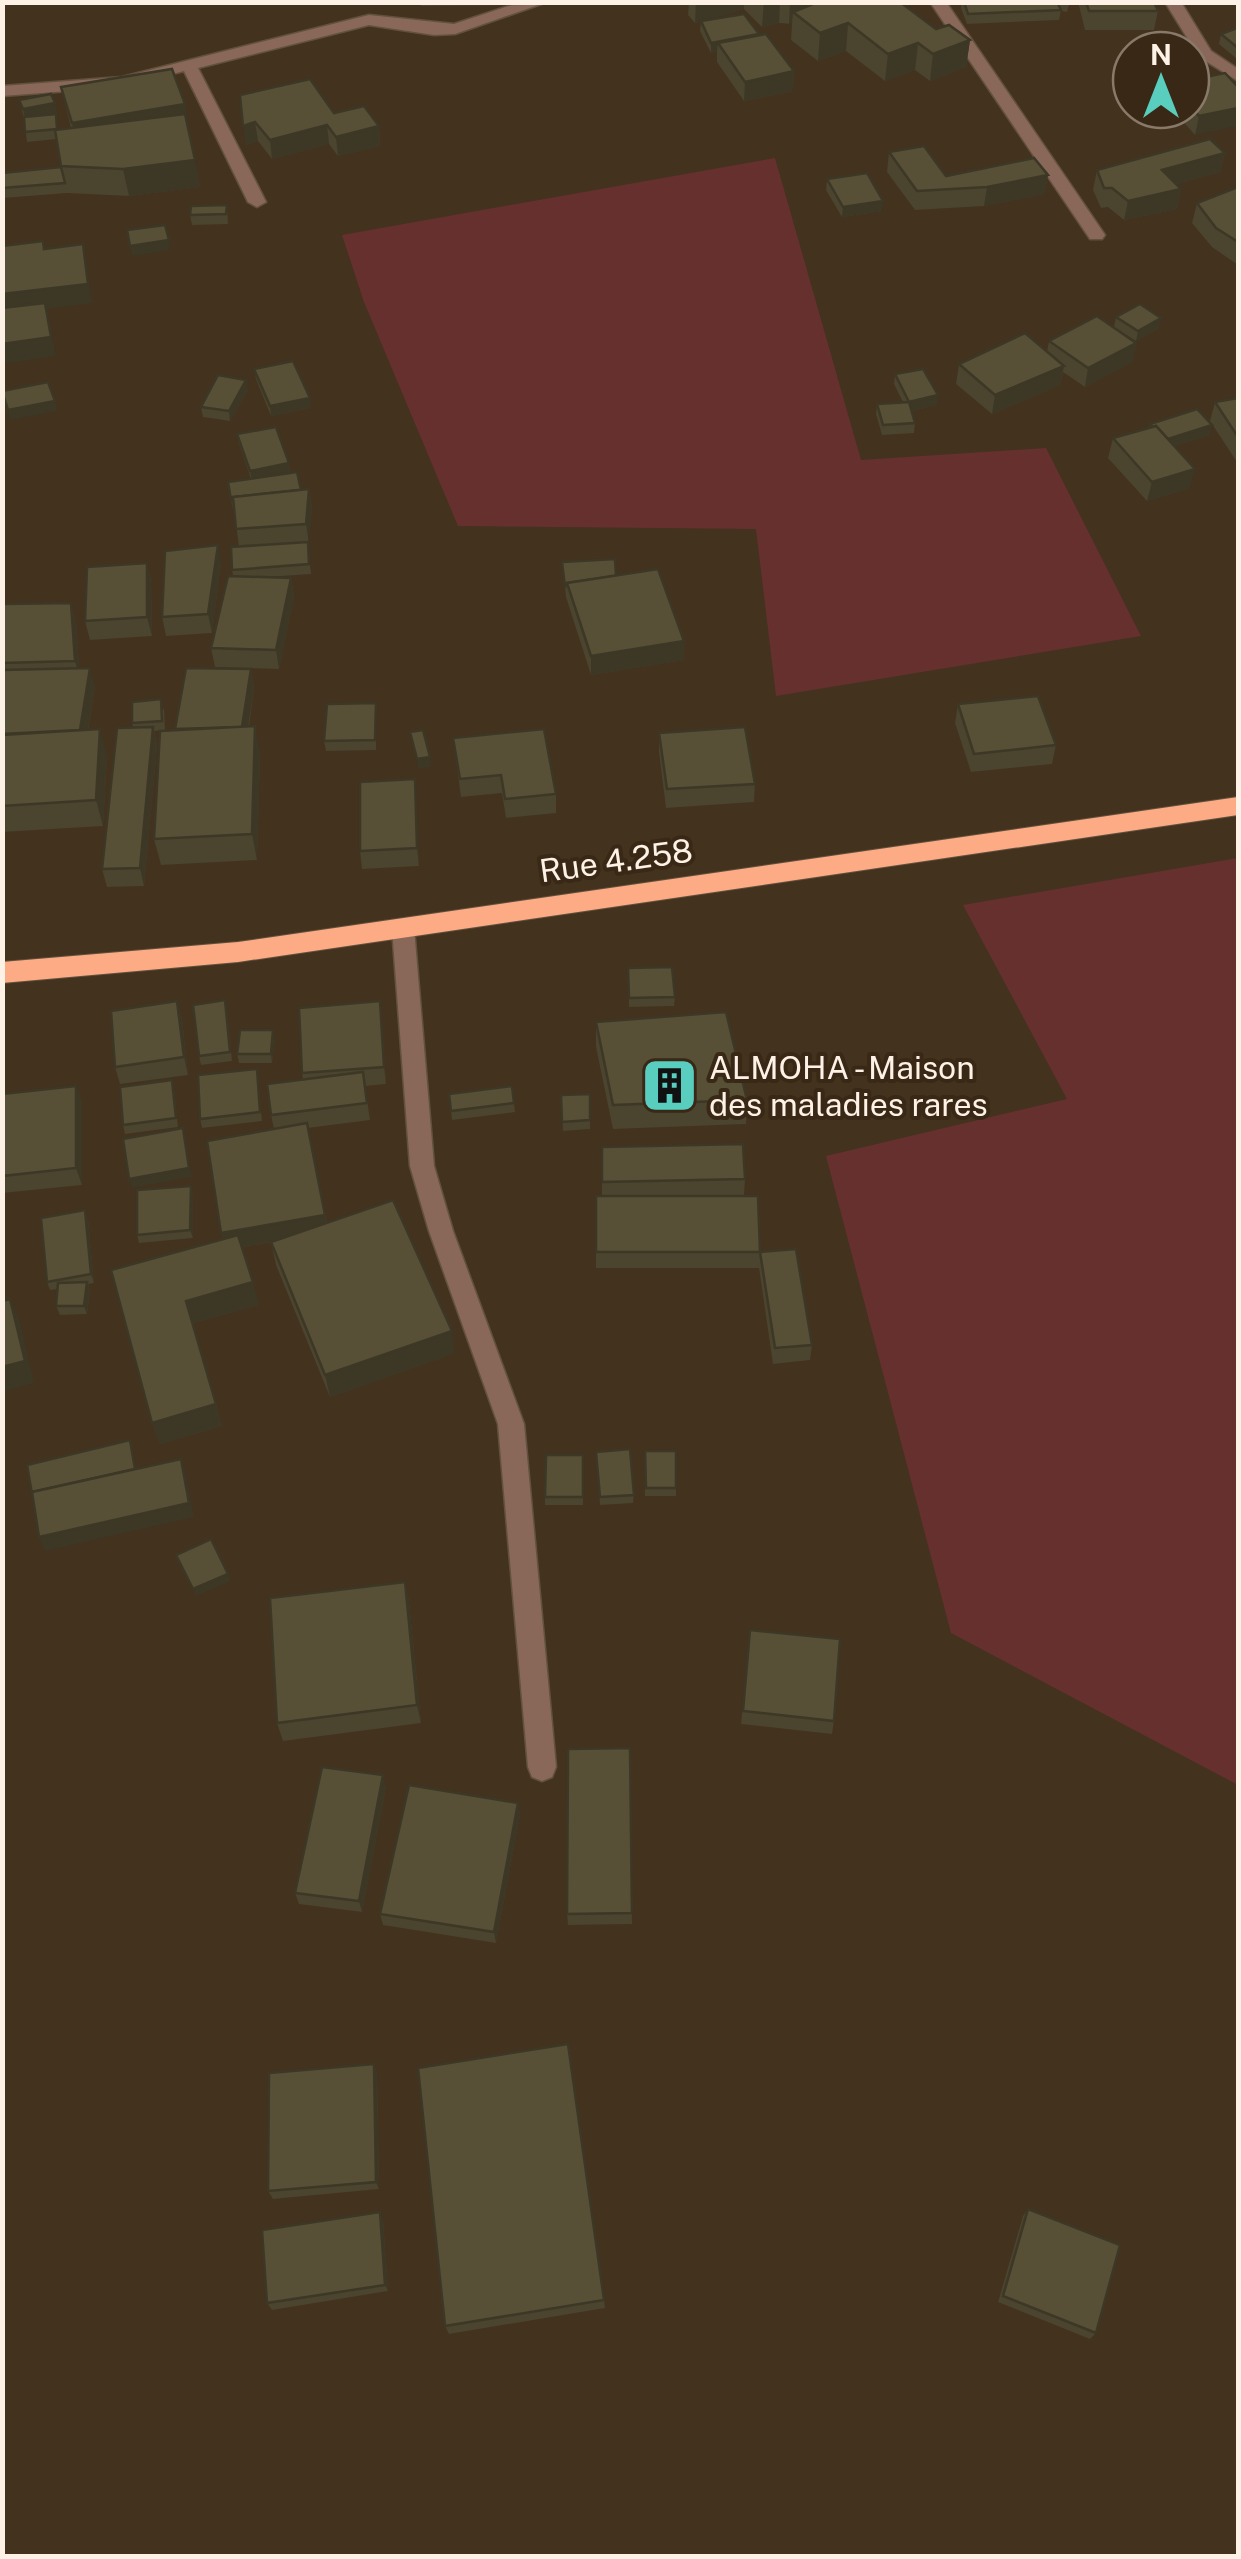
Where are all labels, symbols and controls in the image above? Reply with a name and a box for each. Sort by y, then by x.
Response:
north arrow [1111,30,1211,130]
text: N [1150,38,1172,71]
street label: Rue 4.258 [537,831,695,890]
place label: ALMOHA - Maison des maladies rares [709,1049,988,1123]
building icon: ALMOHA - Maison des maladies rares [640,1056,700,1116]

